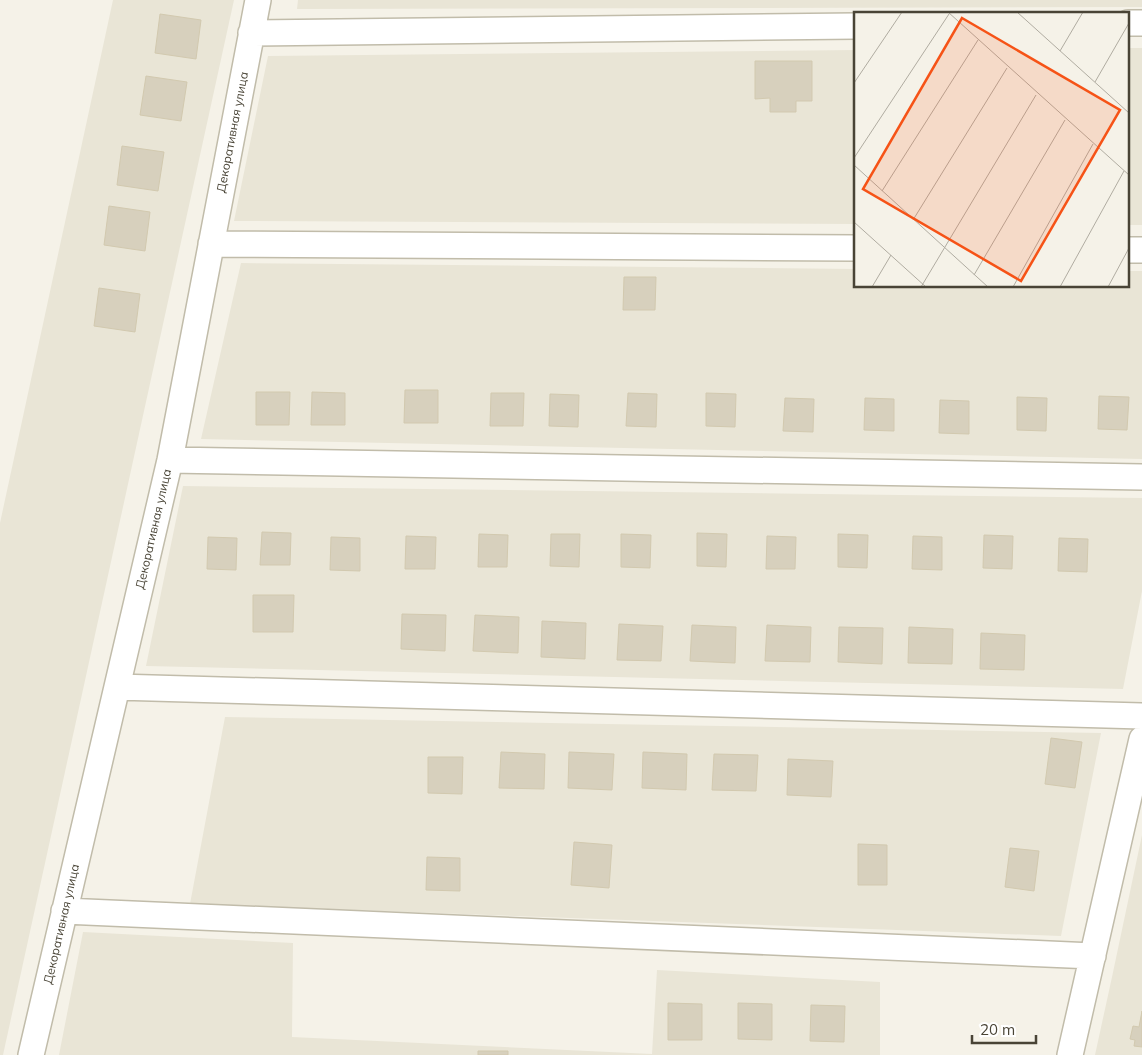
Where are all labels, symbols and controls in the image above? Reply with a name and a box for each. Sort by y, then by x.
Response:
inset map [854,12,1130,288]
street label: Декоративная улица [213,70,251,194]
street label: Декоративная улица [132,467,174,591]
street label: Декоративная улица [40,862,82,986]
scale bar [972,1012,1036,1044]
text: 20 m [980,1020,1015,1039]

